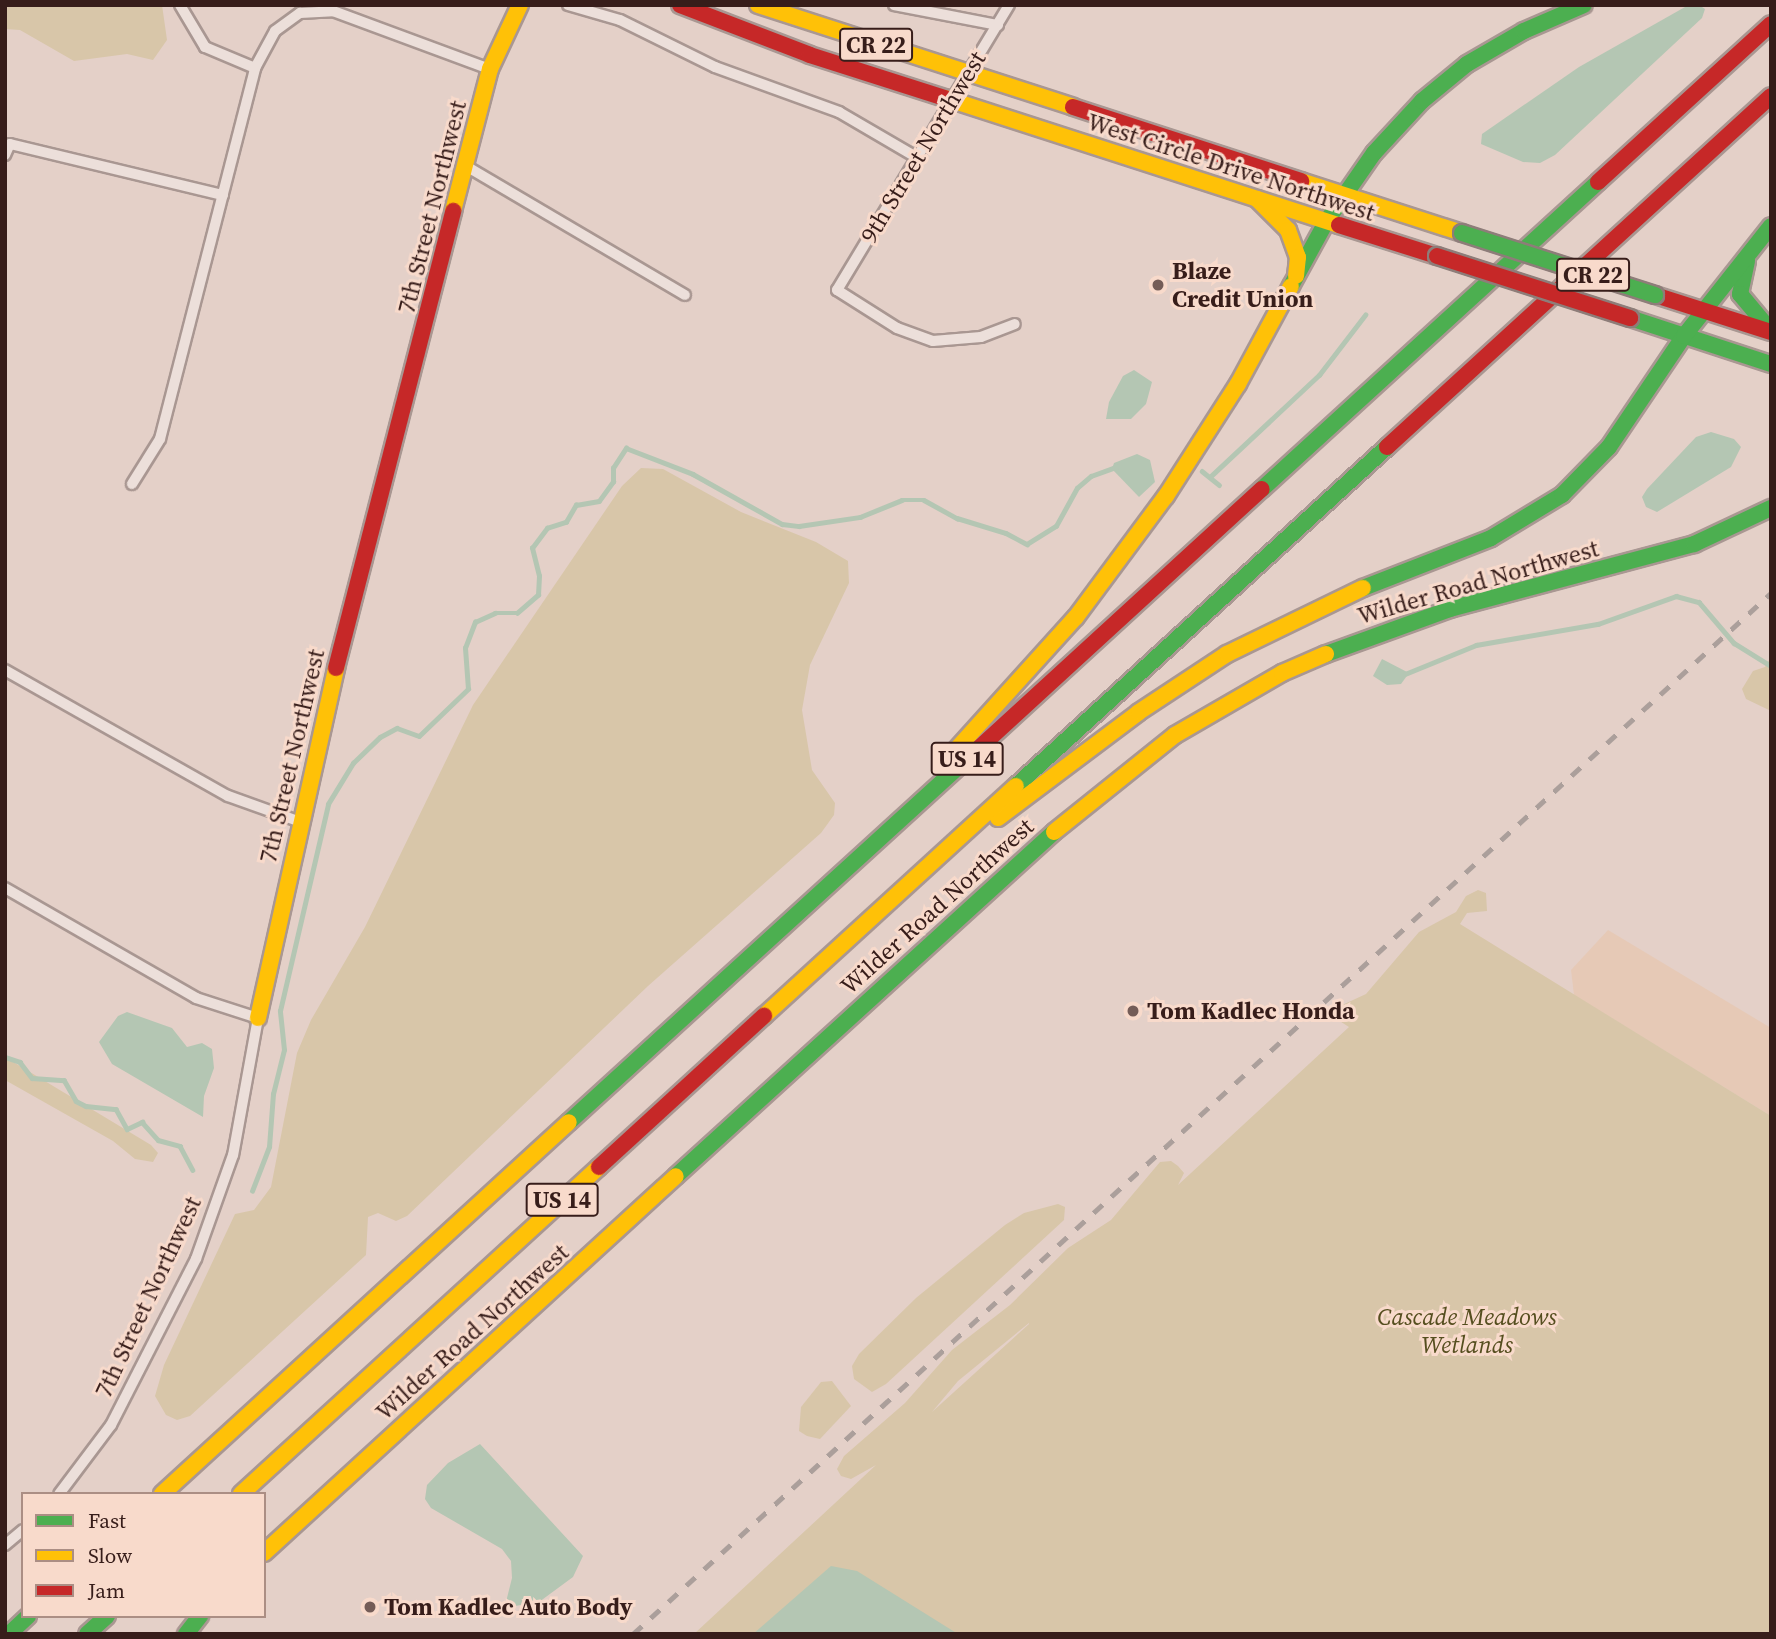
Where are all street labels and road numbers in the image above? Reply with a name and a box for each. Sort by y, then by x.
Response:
road number: CR 22 [838,26,914,64]
street label: 9th Street Northwest [854,46,992,248]
street label: 7th Street Northwest [392,98,472,316]
street label: West Circle Drive Northwest [1084,107,1378,227]
road number: CR 22 [1554,256,1632,294]
street label: Wilder Road Northwest [1354,534,1602,630]
street label: 7th Street Northwest [253,646,331,866]
road number: US 14 [930,740,1004,778]
street label: Wilder Road Northwest [835,812,1039,1000]
road number: US 14 [525,1180,599,1219]
street label: 7th Street Northwest [89,1192,207,1402]
street label: Wilder Road Northwest [370,1238,574,1426]

